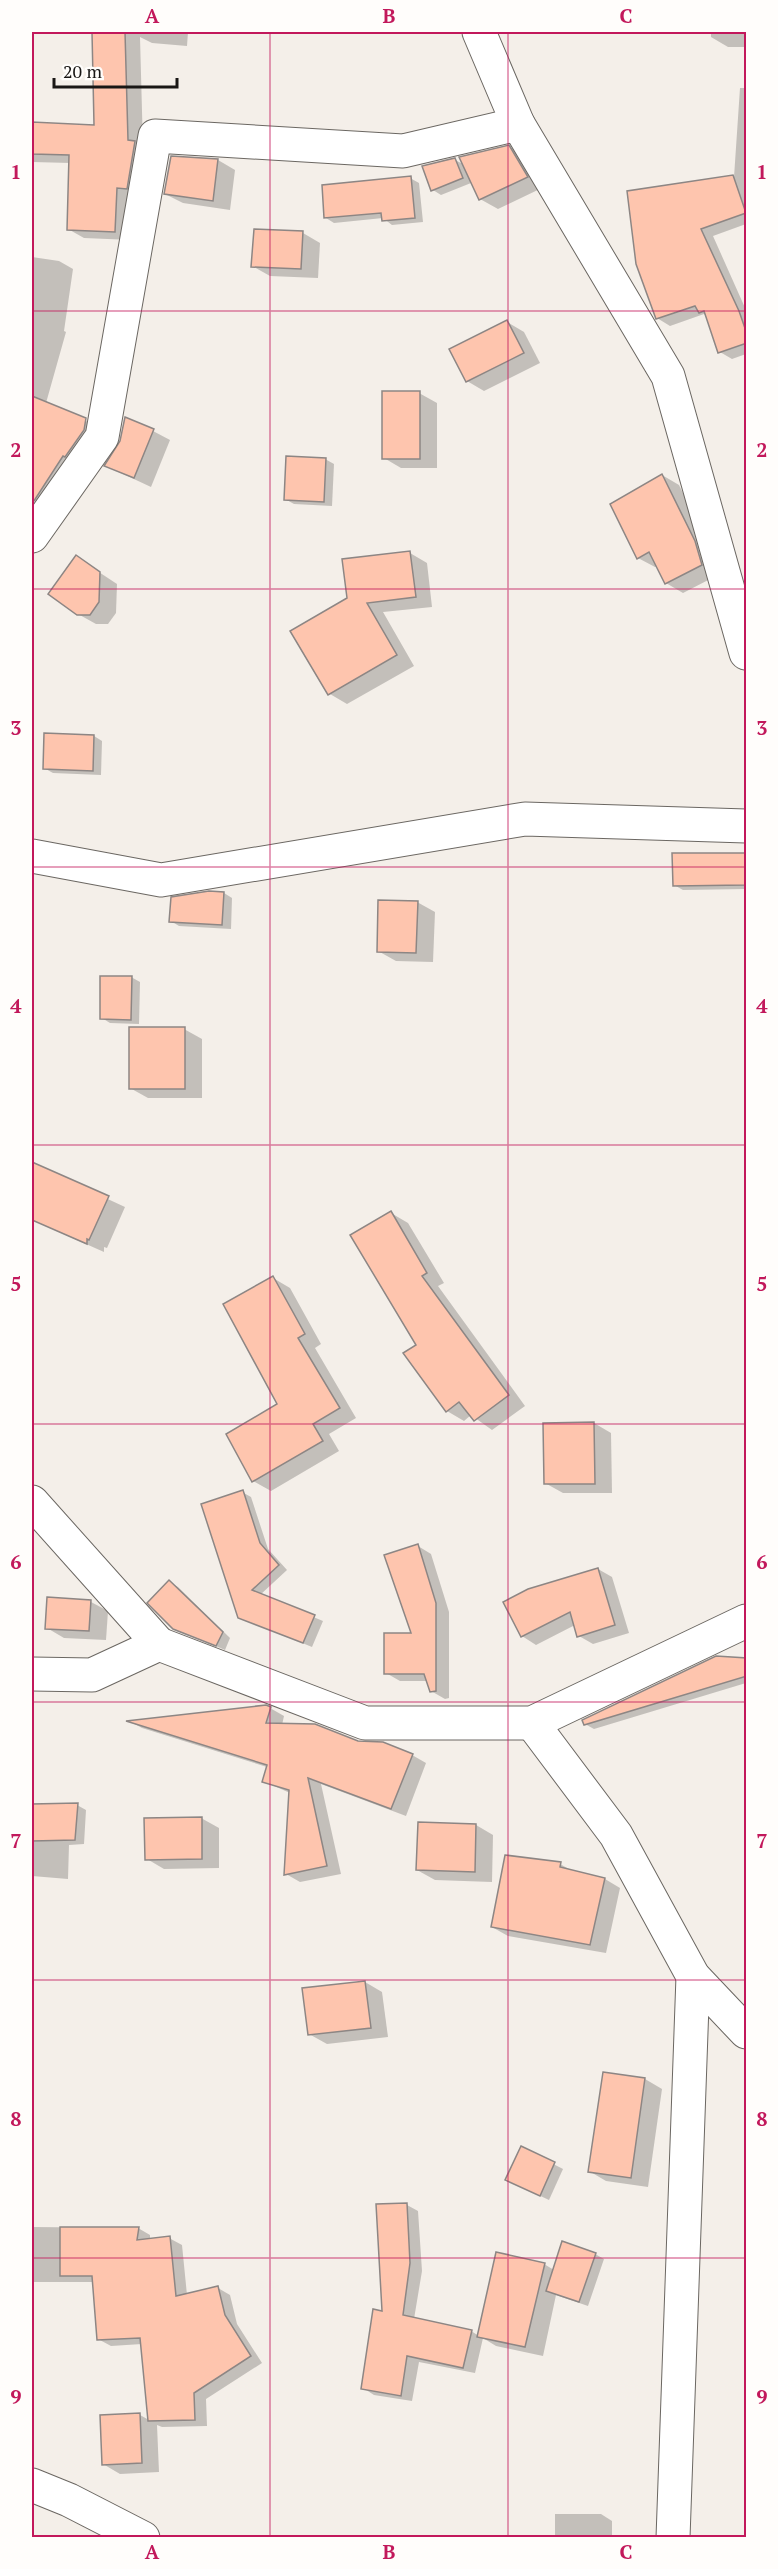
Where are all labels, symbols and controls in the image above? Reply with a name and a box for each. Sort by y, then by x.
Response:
text: A [145,2,160,29]
text: B [383,2,396,29]
text: C [619,2,633,29]
scale bar [54,51,177,89]
text: 20 m [63,59,103,83]
text: 1 [10,158,22,185]
text: 1 [756,158,768,185]
text: 2 [10,436,22,463]
text: 2 [756,436,768,463]
text: 3 [10,714,22,741]
text: 3 [756,714,768,741]
text: 4 [10,992,22,1019]
text: 4 [756,992,768,1019]
text: 5 [10,1270,22,1297]
text: 5 [756,1270,768,1297]
text: 6 [10,1548,22,1575]
text: 6 [756,1548,768,1575]
text: 7 [10,1827,22,1854]
text: 7 [756,1827,768,1854]
text: 8 [10,2105,22,2132]
text: 8 [756,2105,768,2132]
text: 9 [10,2383,22,2410]
text: 9 [756,2383,768,2410]
text: A [145,2538,160,2565]
text: B [383,2538,396,2565]
text: C [619,2538,633,2565]

